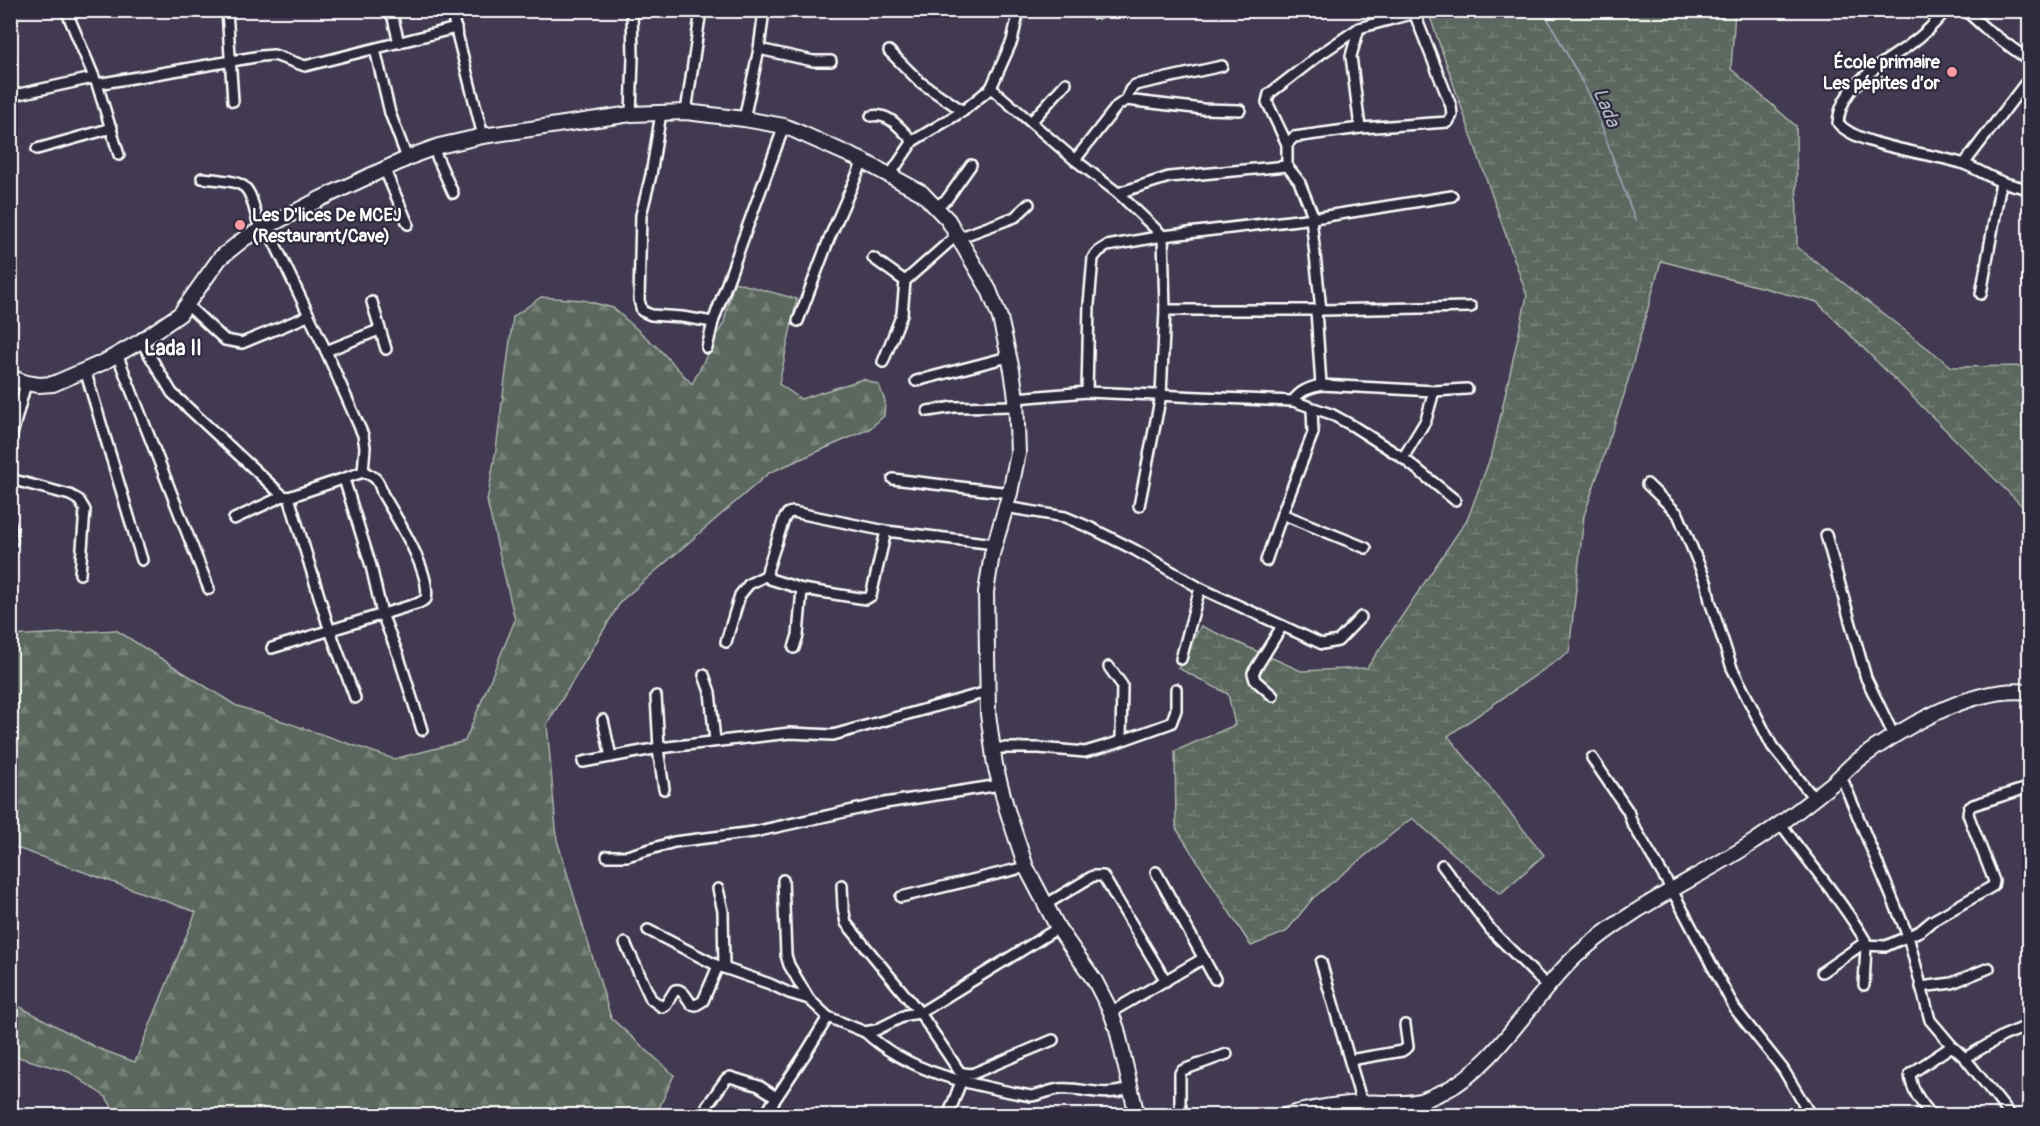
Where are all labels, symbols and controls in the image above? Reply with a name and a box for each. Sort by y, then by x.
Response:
place label: École primaire Les pépites d’or [1823,51,1941,95]
marker: École primaire Les pépites d’or [1945,65,1959,79]
water label: Lada [1588,84,1626,132]
place label: Les D'lices De MCEJ (Restaurant/Cave) [252,204,402,248]
marker: Les D'lices De MCEJ (Restaurant/Cave) [233,218,247,232]
district label: Lada II [144,335,202,362]

